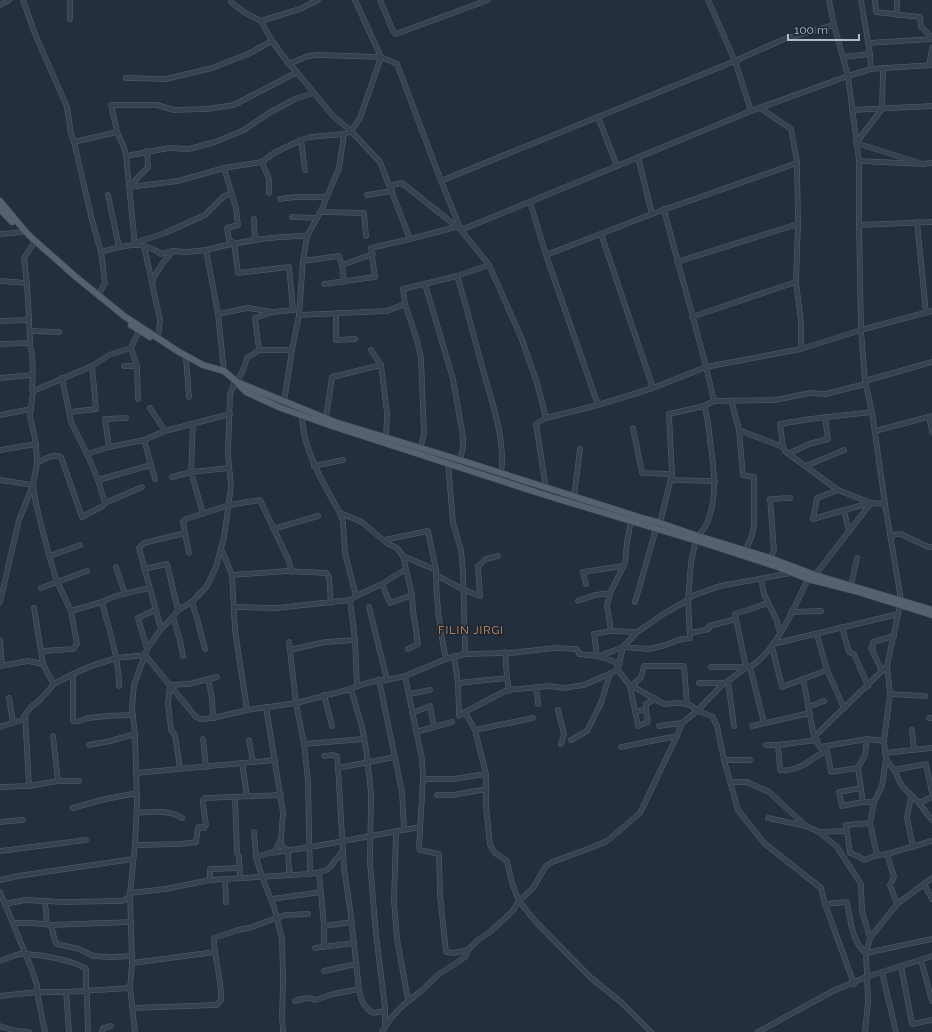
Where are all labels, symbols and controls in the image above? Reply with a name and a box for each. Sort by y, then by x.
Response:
scale bar [788,16,859,42]
text: 100 m [794,23,828,37]
district label: FILIN JIRGI [438,624,504,637]

